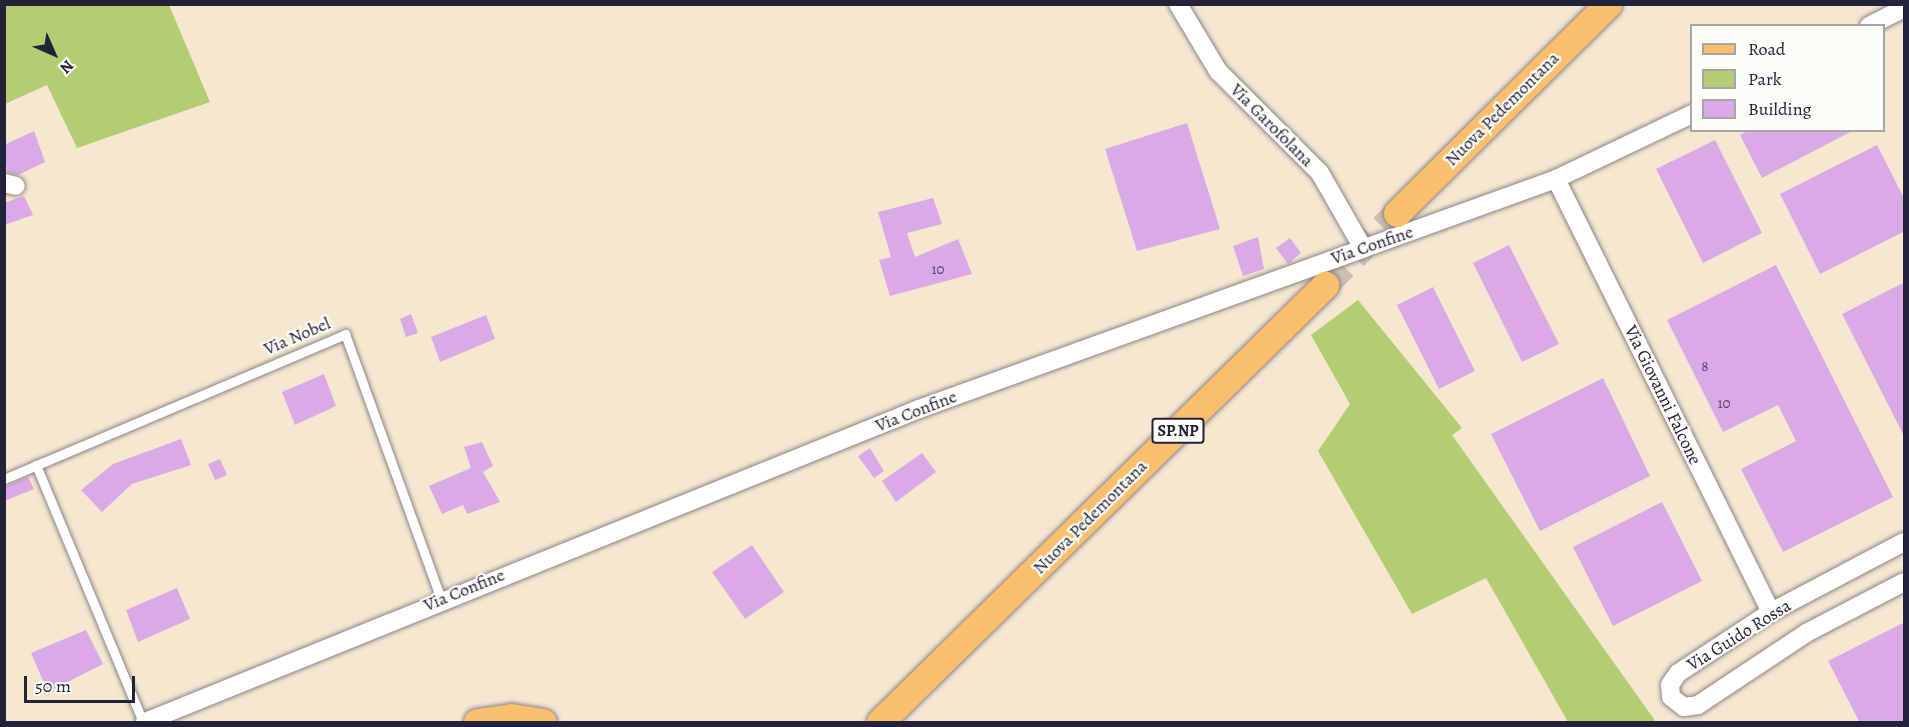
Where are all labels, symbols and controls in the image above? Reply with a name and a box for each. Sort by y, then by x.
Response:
north arrow [24,24,84,84]
legend [1690,24,1885,132]
text: Road [1748,37,1785,61]
street label: Nuova Pedemontana [1441,48,1563,170]
text: N [55,55,79,79]
text: Park [1748,67,1782,91]
street label: Via Garofolana [1226,79,1318,171]
text: Building [1748,97,1812,121]
street label: Via Confine [1328,221,1416,269]
house number: 10 [931,261,945,279]
street label: Via Nobel [260,312,334,360]
street label: Via Giovanni Falcone [1620,322,1706,468]
house number: 8 [1701,358,1709,376]
street label: Via Confine [872,386,960,436]
house number: 10 [1717,395,1731,413]
road number: SP.NP [1151,418,1205,444]
street label: Nuova Pedemontana [1029,456,1151,578]
street label: Via Confine [420,564,508,616]
street label: Via Guido Rossa [1683,595,1795,675]
scale bar [27,664,138,702]
text: 50 m [35,674,71,698]

